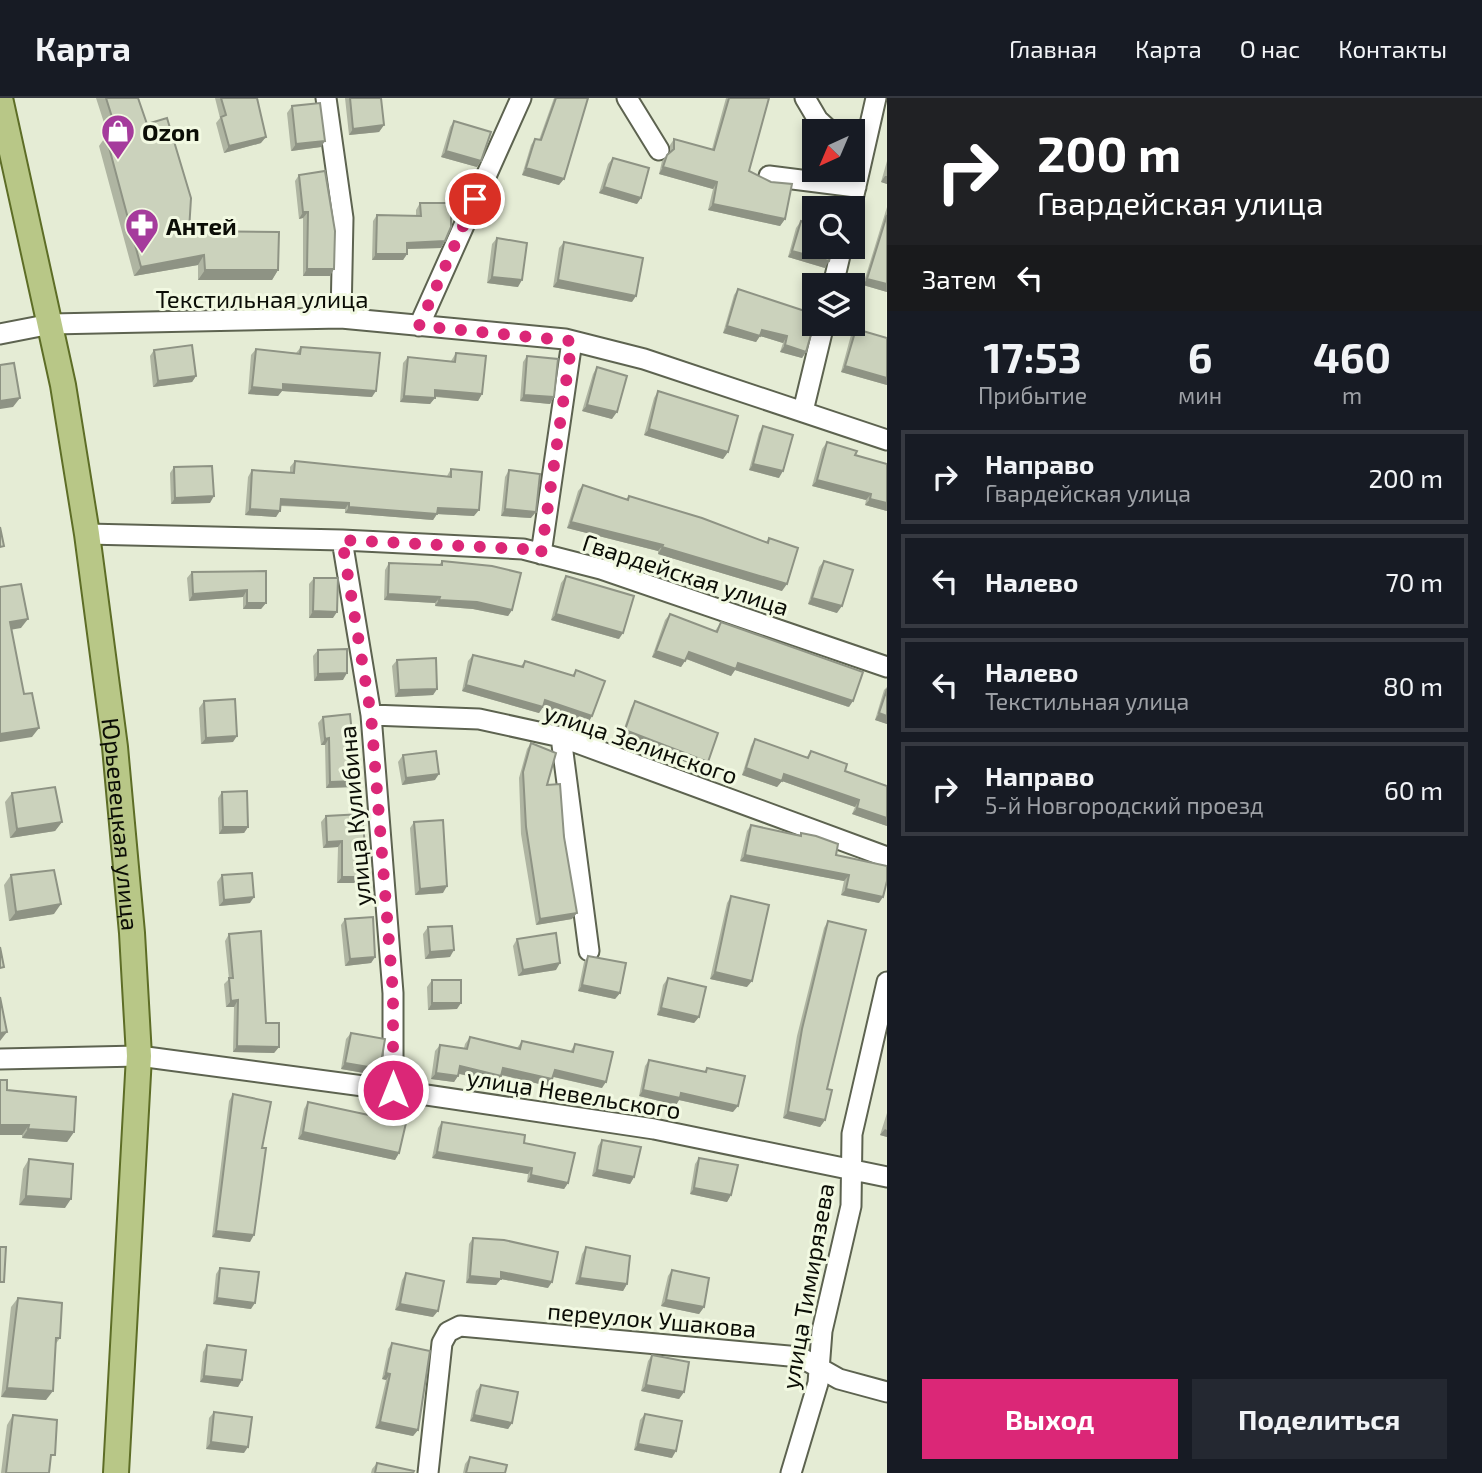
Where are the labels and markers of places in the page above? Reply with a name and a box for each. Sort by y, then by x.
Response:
shop icon: Ozon [99,112,137,161]
place label: Ozon [142,117,200,146]
pin [445,169,505,229]
pharmacy icon: Антей [123,206,161,255]
place label: Антей [166,211,237,240]

